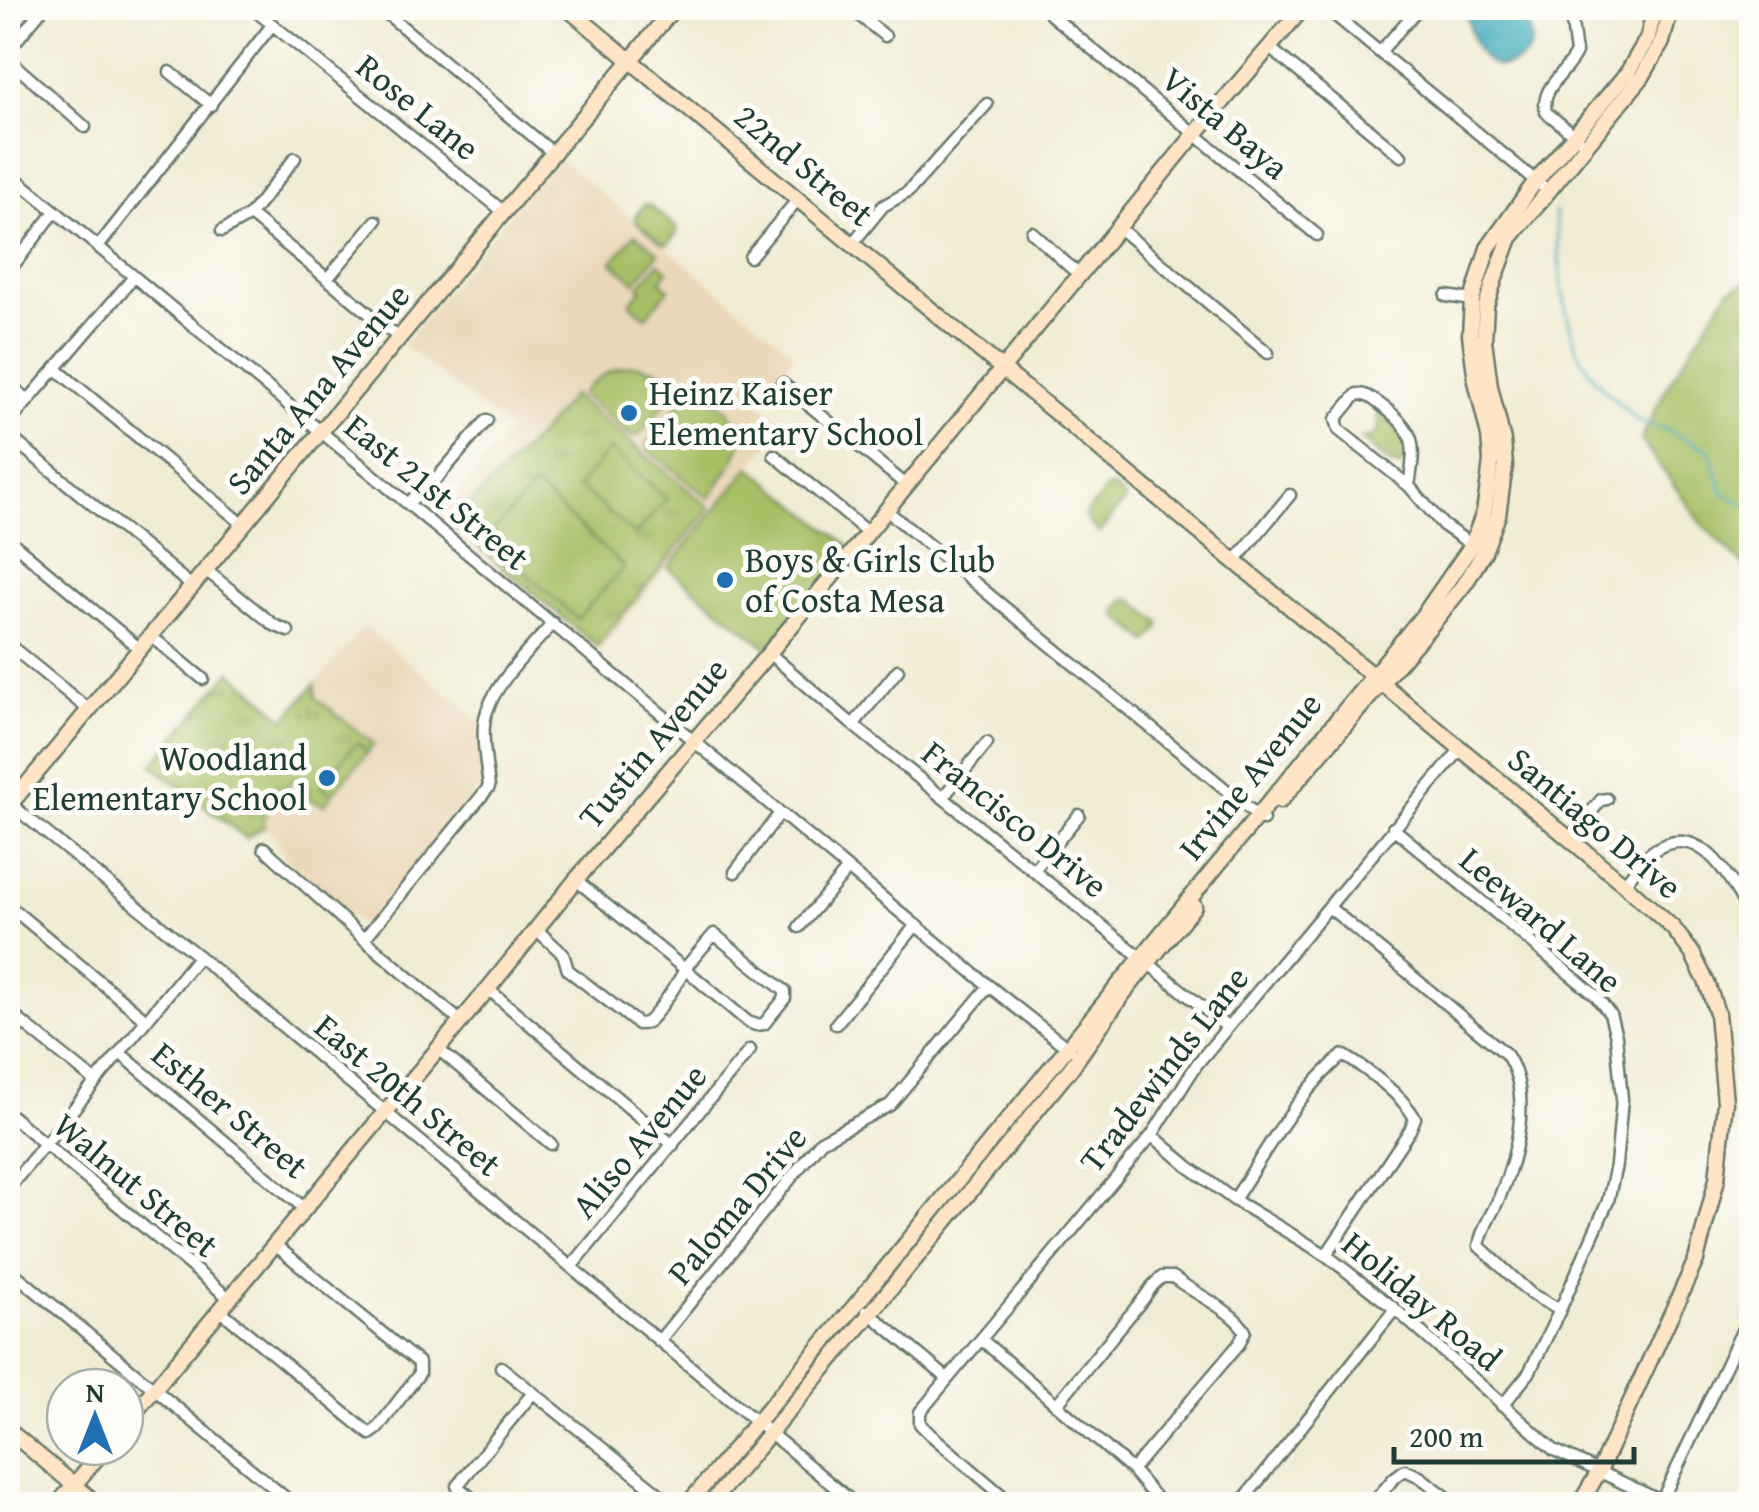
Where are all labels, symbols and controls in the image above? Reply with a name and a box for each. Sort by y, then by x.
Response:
street label: Rose Lane [346,41,491,172]
street label: Vista Baya [1150,54,1301,192]
street label: 22nd Street [723,91,885,238]
street label: Santa Ana Avenue [214,272,422,506]
place label: Heinz Kaiser Elementary School [649,367,924,458]
street label: East 21st Street [334,401,541,582]
marker: Heinz Kaiser Elementary School [618,402,640,424]
place label: Boys & Girls Club of Costa Mesa [745,534,995,625]
marker: Boys & Girls Club of Costa Mesa [714,569,736,591]
street label: Tustin Avenue [566,646,739,839]
street label: Irvine Avenue [1166,680,1334,871]
street label: Francisco Drive [911,728,1119,910]
place label: Woodland Elementary School [33,732,307,823]
street label: Santiago Drive [1497,734,1693,911]
marker: Woodland Elementary School [316,767,338,789]
street label: Leeward Lane [1449,834,1634,1005]
street label: Tradewinds Lane [1067,955,1261,1183]
street label: East 20th Street [304,1001,513,1188]
street label: Esther Street [141,1029,320,1190]
street label: Aliso Avenue [559,1052,719,1229]
street label: Walnut Street [43,1100,230,1269]
street label: Paloma Drive [655,1114,819,1296]
street label: Holiday Road [1331,1219,1513,1383]
north arrow [45,1367,145,1467]
text: N [86,1371,105,1412]
scale bar [1394,1402,1634,1464]
text: 200 m [1409,1414,1484,1458]

